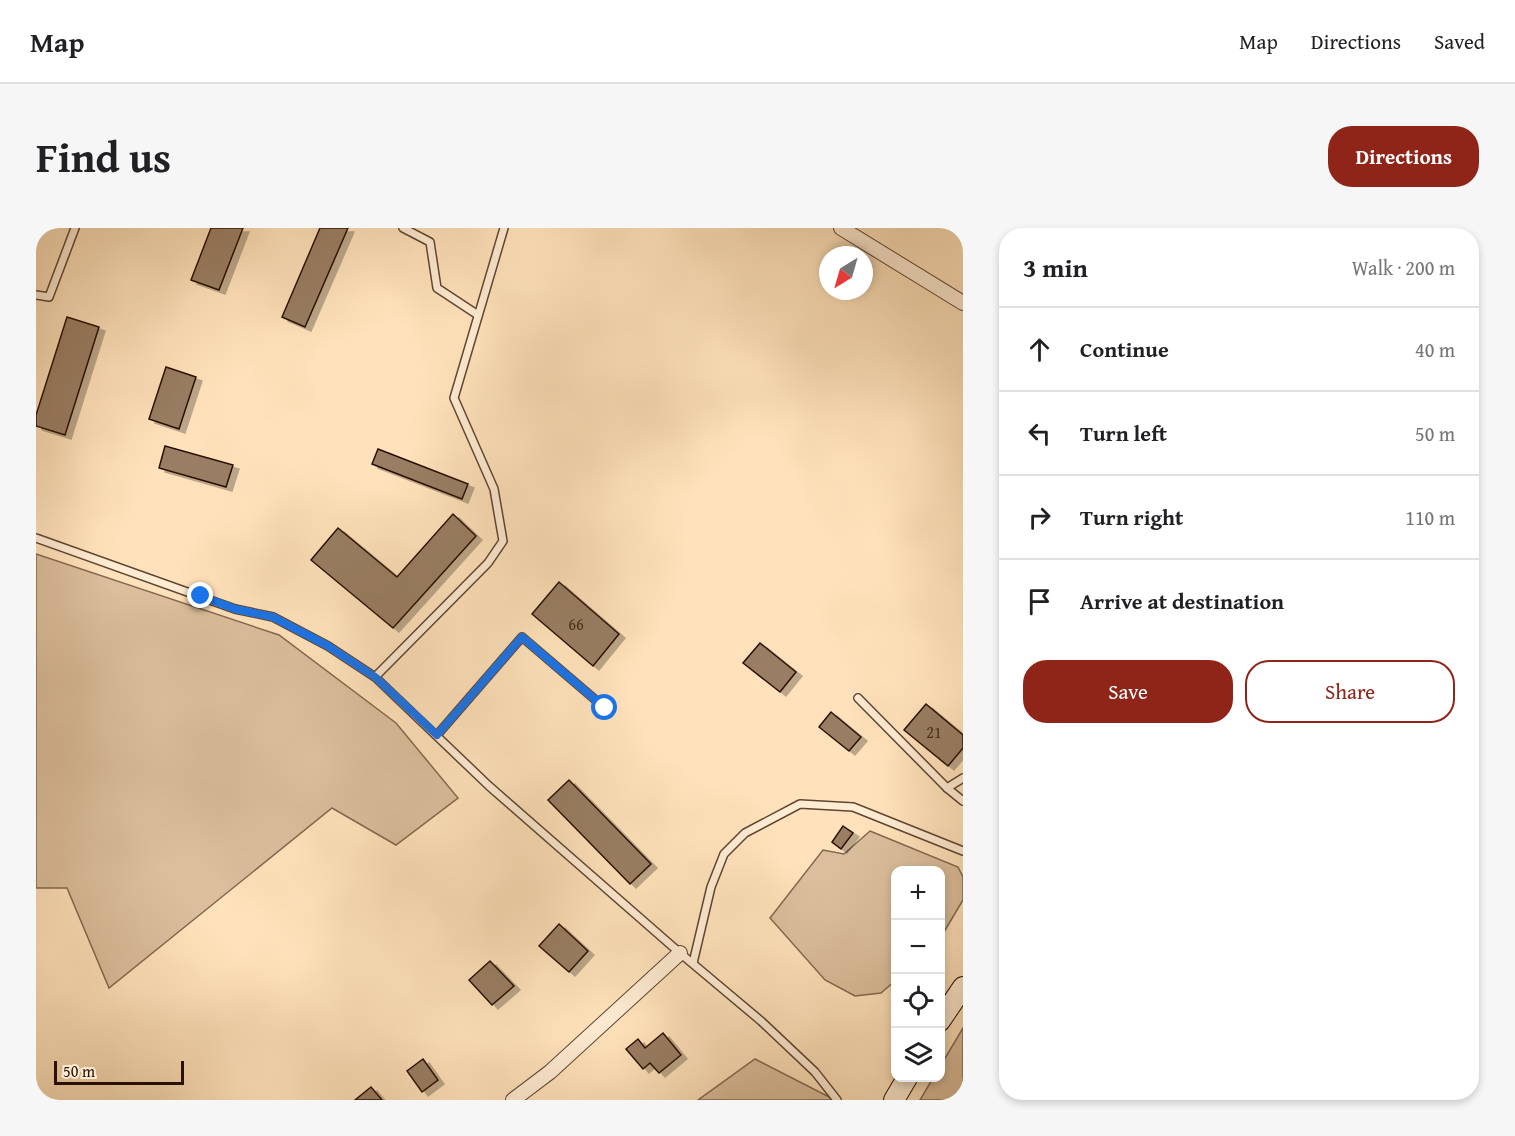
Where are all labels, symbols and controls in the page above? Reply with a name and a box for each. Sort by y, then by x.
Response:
text: Map [30,21,84,62]
text: Map [1239,26,1278,57]
text: Directions [1311,26,1401,57]
text: Saved [1434,26,1485,57]
text: Find us [36,126,171,187]
button: Directions [1328,126,1479,187]
north arrow [819,246,873,300]
text: 3 min [1023,248,1088,287]
text: Walk · 200 m [1352,253,1455,282]
icon: ahead [1023,333,1056,366]
text: Continue [1080,333,1169,365]
text: 40 m [1415,335,1455,364]
icon: left [1023,417,1056,450]
text: Turn left [1080,417,1167,449]
text: 50 m [1415,419,1455,448]
icon: right [1023,501,1056,534]
text: Turn right [1080,501,1183,533]
text: 110 m [1405,503,1455,532]
route end [187,582,213,608]
icon: arrive [1023,585,1056,618]
text: Arrive at destination [1080,585,1284,617]
house number: 66 [568,612,584,636]
button: Save [1023,660,1233,723]
button: Share [1245,660,1455,723]
route start [591,694,617,720]
house number: 21 [926,720,942,744]
map controls [891,866,945,1082]
button: + [891,866,945,920]
button: − [891,920,945,974]
button: locate [891,974,945,1028]
button: layers [891,1028,945,1082]
scale bar [54,1058,184,1086]
text: 50 m [63,1059,95,1083]

